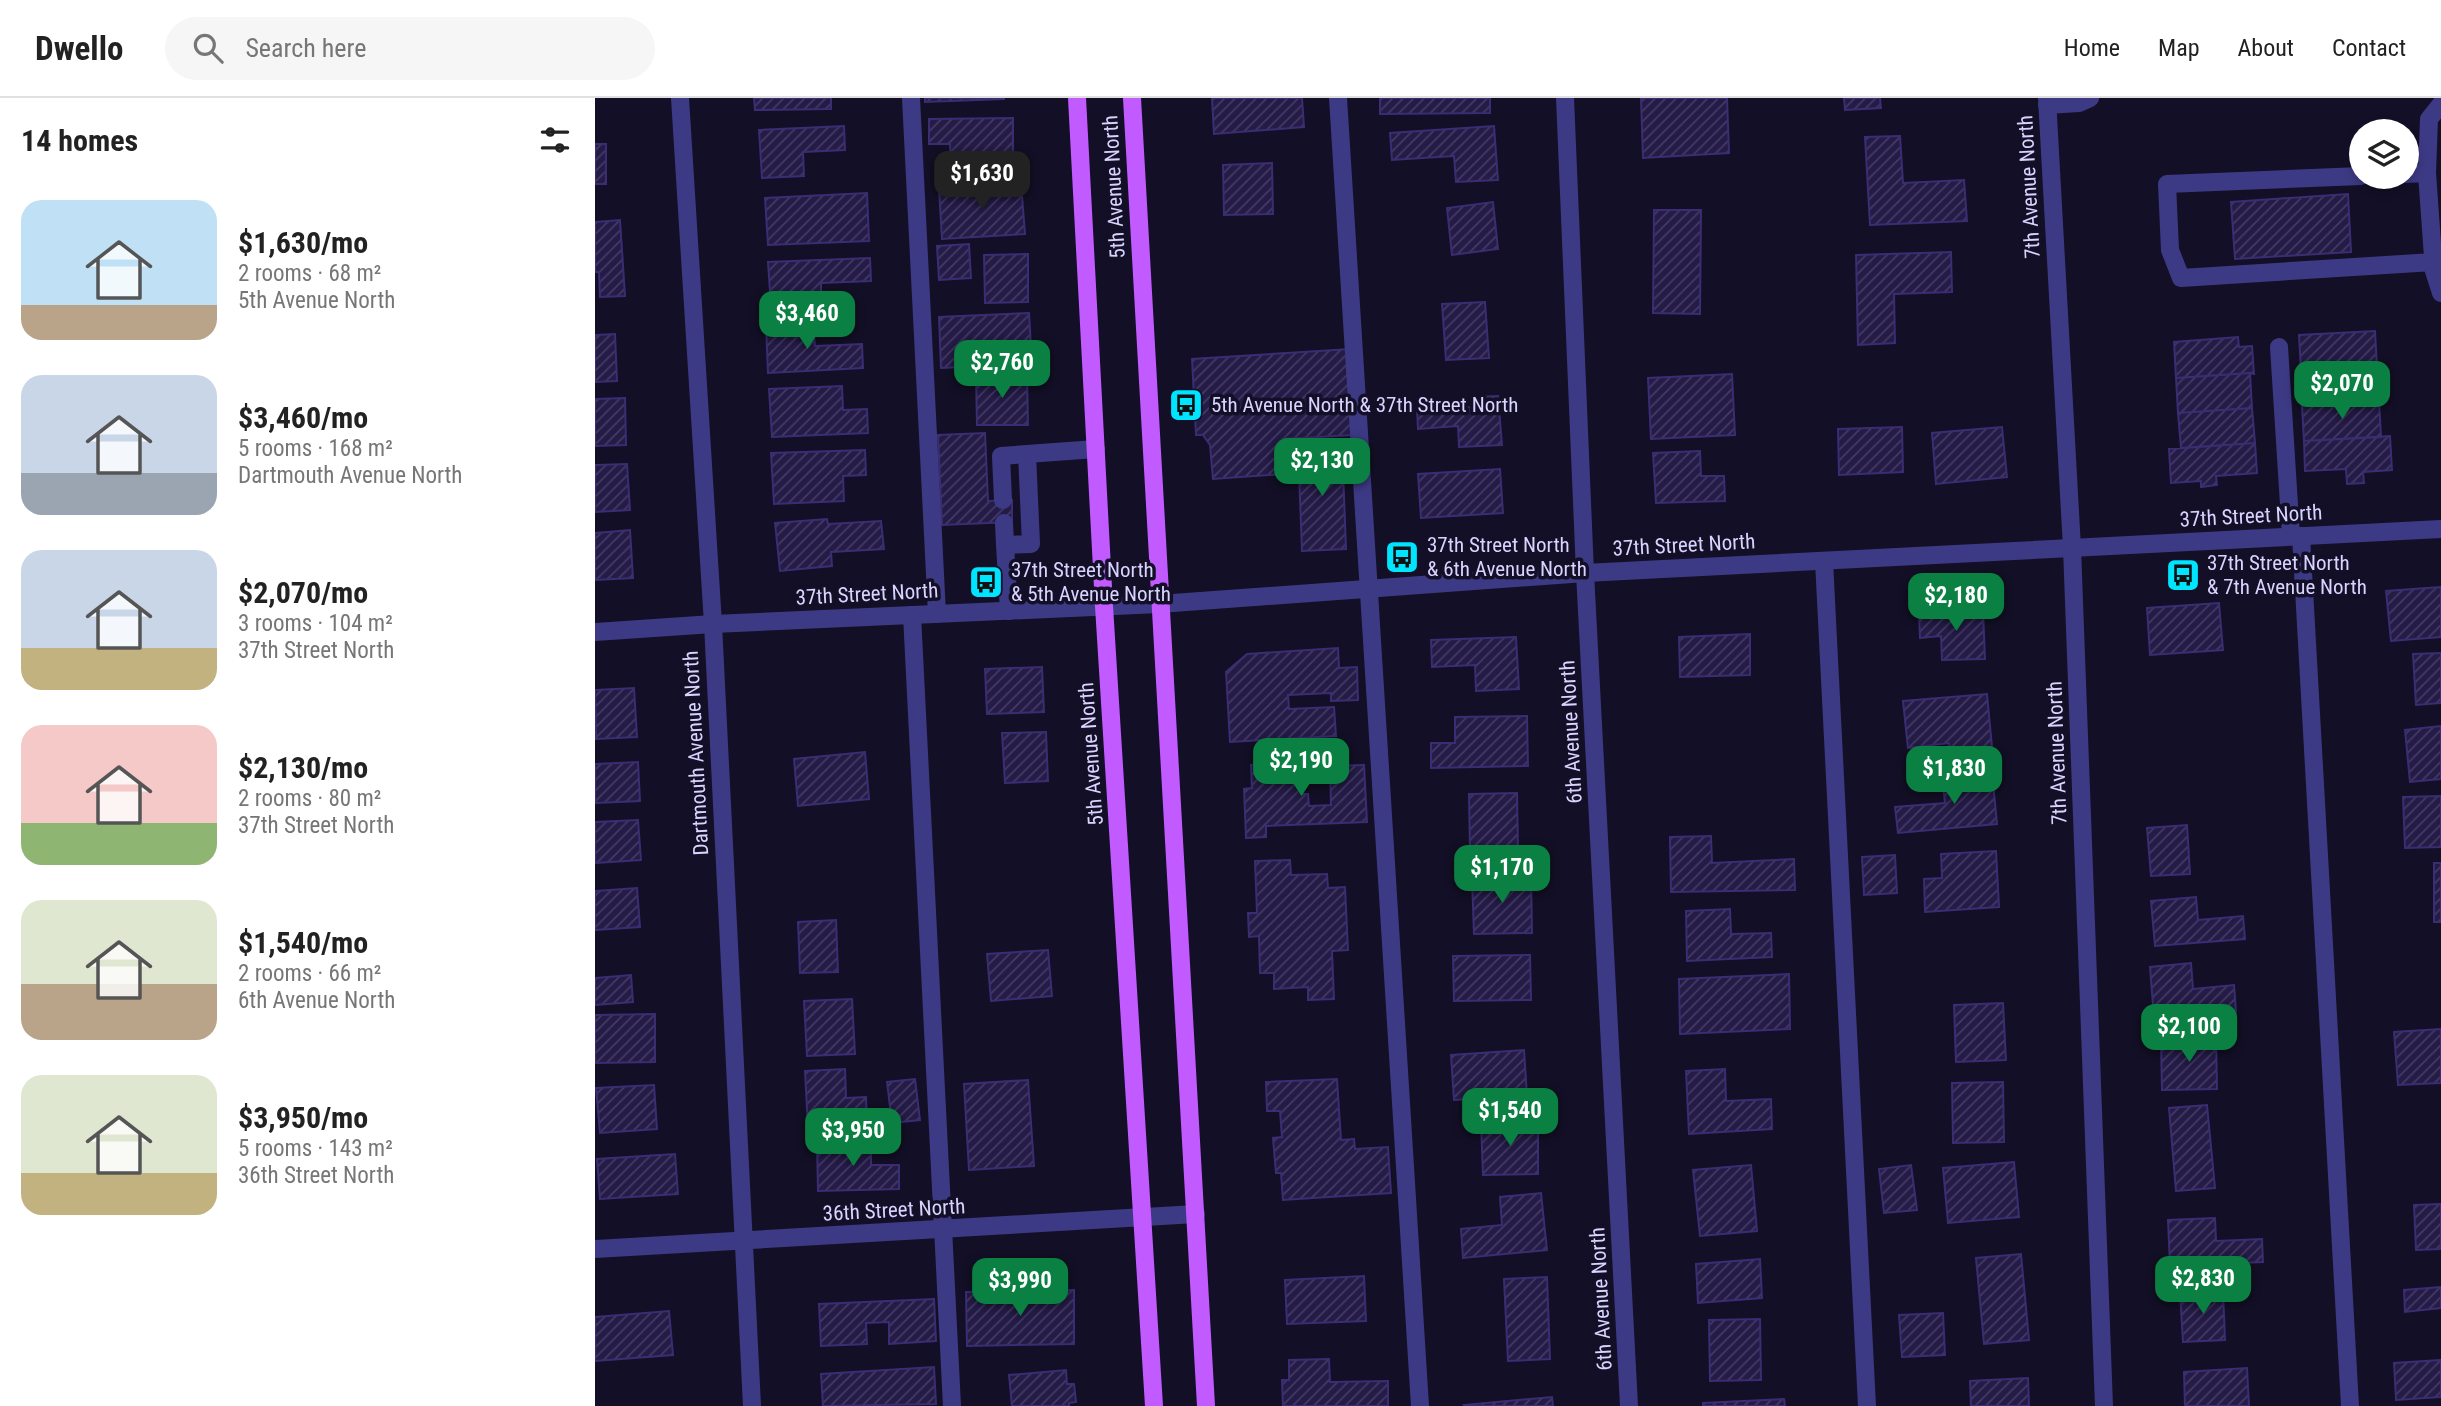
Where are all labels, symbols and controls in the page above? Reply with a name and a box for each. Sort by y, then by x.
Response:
search box [165,17,655,80]
text: Dwello [35,29,123,68]
icon: search [189,29,227,67]
text: Search here [245,33,366,63]
text: Home [2064,34,2120,62]
text: Map [2158,34,2200,62]
text: About [2238,34,2294,62]
text: Contact [2332,34,2406,62]
street label: 5th Avenue North [1098,115,1130,259]
street label: 7th Avenue North [2013,115,2045,259]
map controls [2349,119,2419,189]
button: layers [2349,119,2419,189]
icon: filters [536,121,574,159]
text: 14 homes [21,123,138,158]
pin: $1,630 [925,152,1039,211]
text: $1,630 [950,160,1014,187]
text: $1,630/mo [238,225,368,260]
icon: home [77,228,161,312]
text: 2 rooms · 68 m² [238,260,381,287]
text: 5th Avenue North [238,287,395,314]
pin: $3,460 [750,292,864,351]
text: $3,460 [775,300,839,327]
pin: $2,760 [945,341,1059,400]
text: $2,760 [970,349,1034,376]
pin: $2,070 [2285,362,2399,421]
text: $2,070 [2310,370,2374,397]
bus stop icon: 5th Avenue North & 37th Street North [1167,386,1205,424]
place label: 5th Avenue North & 37th Street North [1211,393,1518,417]
text: $3,460/mo [238,400,368,435]
icon: home [77,403,161,487]
text: 5 rooms · 168 m² [238,435,393,462]
pin: $2,130 [1265,438,1379,498]
text: $2,130 [1290,447,1354,474]
text: Dartmouth Avenue North [238,462,462,489]
street label: 37th Street North [2179,500,2323,532]
street label: 37th Street North [1612,529,1756,561]
place label: 37th Street North & 6th Avenue North [1427,533,1587,581]
bus stop icon: 37th Street North & 6th Avenue North [1383,538,1421,576]
place label: 37th Street North & 7th Avenue North [2207,551,2367,599]
bus stop icon: 37th Street North & 7th Avenue North [2164,556,2202,594]
place label: 37th Street North & 5th Avenue North [1011,558,1171,606]
bus stop icon: 37th Street North & 5th Avenue North [967,563,1005,601]
pin: $2,180 [1899,574,2013,633]
text: $2,070/mo [238,575,368,610]
icon: home [77,578,161,662]
street label: 37th Street North [795,578,939,610]
text: $2,180 [1924,582,1988,609]
text: 3 rooms · 104 m² [238,610,393,637]
text: 37th Street North [238,637,394,664]
street label: Dartmouth Avenue North [679,650,713,856]
street label: 6th Avenue North [1555,660,1587,804]
street label: 7th Avenue North [2043,681,2071,825]
street label: 5th Avenue North [1074,682,1108,826]
pin: $2,190 [1244,738,1358,798]
pin: $1,830 [1897,746,2011,806]
text: $2,190 [1269,747,1333,774]
text: $2,130/mo [238,750,368,785]
icon: home [77,753,161,837]
text: $1,830 [1922,755,1986,782]
text: 2 rooms · 80 m² [238,785,381,812]
text: 37th Street North [238,812,394,839]
pin: $1,170 [1445,846,1559,905]
text: $1,170 [1470,854,1534,881]
text: $1,540/mo [238,925,368,960]
icon: home [77,928,161,1012]
text: 2 rooms · 66 m² [238,960,381,987]
text: 6th Avenue North [238,987,395,1014]
pin: $2,100 [2132,1004,2246,1064]
text: $2,100 [2157,1013,2221,1040]
pin: $1,540 [1453,1088,1567,1148]
text: $1,540 [1478,1097,1542,1124]
text: $3,950/mo [238,1100,368,1135]
icon: home [77,1103,161,1187]
pin: $3,950 [796,1108,910,1168]
text: $3,950 [821,1117,885,1144]
text: 5 rooms · 143 m² [238,1135,393,1162]
text: 36th Street North [238,1162,394,1189]
street label: 36th Street North [822,1194,966,1226]
street label: 6th Avenue North [1585,1227,1617,1371]
pin: $2,830 [2146,1256,2260,1316]
pin: $3,990 [963,1258,1077,1318]
text: $2,830 [2171,1265,2235,1292]
text: $3,990 [988,1267,1052,1294]

